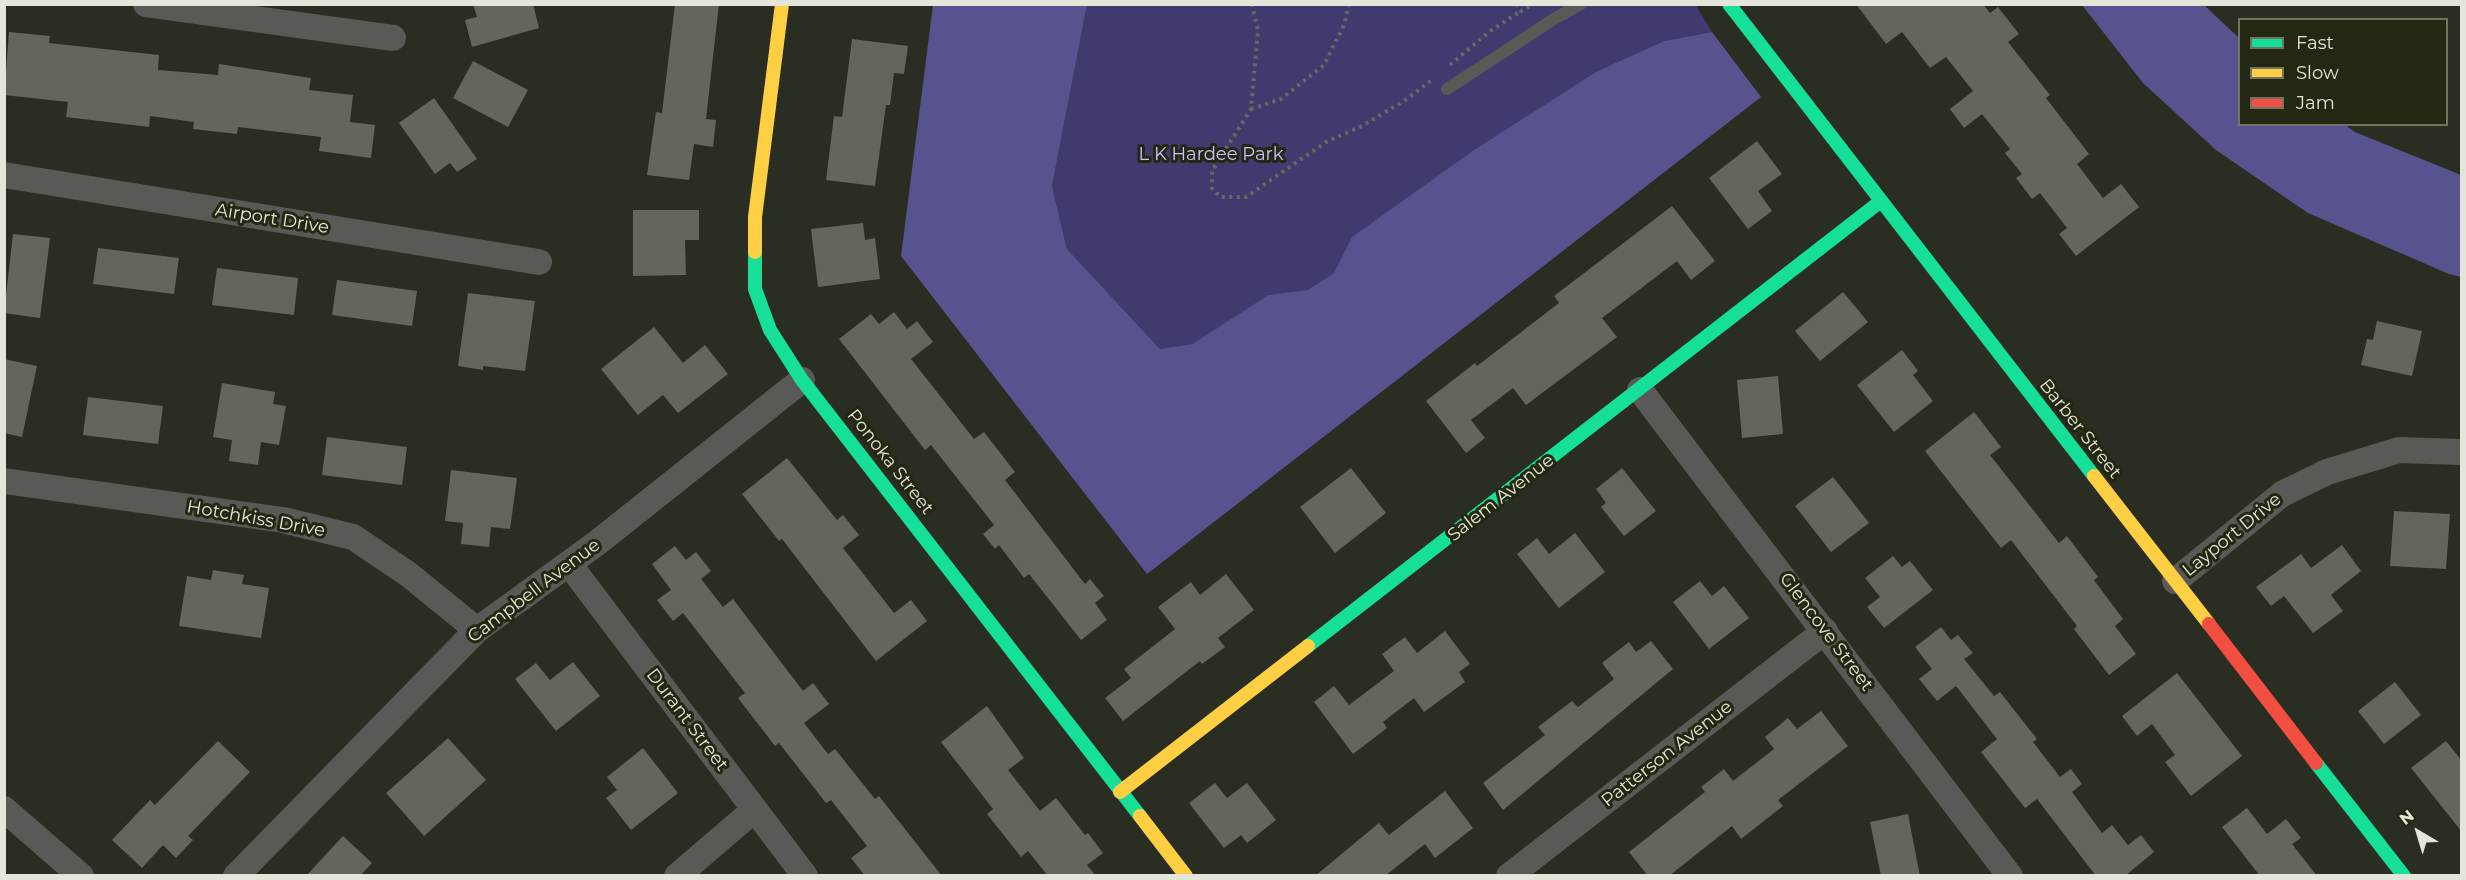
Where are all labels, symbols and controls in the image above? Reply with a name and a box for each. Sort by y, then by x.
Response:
legend [2238,18,2448,126]
text: Fast [2296,32,2334,54]
text: Slow [2296,62,2339,84]
text: Jam [2296,92,2335,114]
park label: L K Hardee Park [1139,144,1283,166]
street label: Airport Drive [214,199,330,239]
street label: Barber Street [2034,375,2126,483]
street label: Ponoka Street [842,405,938,519]
street label: Salem Avenue [1443,450,1559,546]
street label: Layport Drive [2178,489,2286,581]
street label: Hotchkiss Drive [185,496,327,542]
street label: Campbell Avenue [464,534,604,648]
street label: Glencove Street [1775,569,1877,695]
street label: Durant Street [641,665,733,775]
street label: Patterson Avenue [1597,696,1737,812]
north arrow [2388,802,2448,862]
text: N [2396,806,2418,829]

